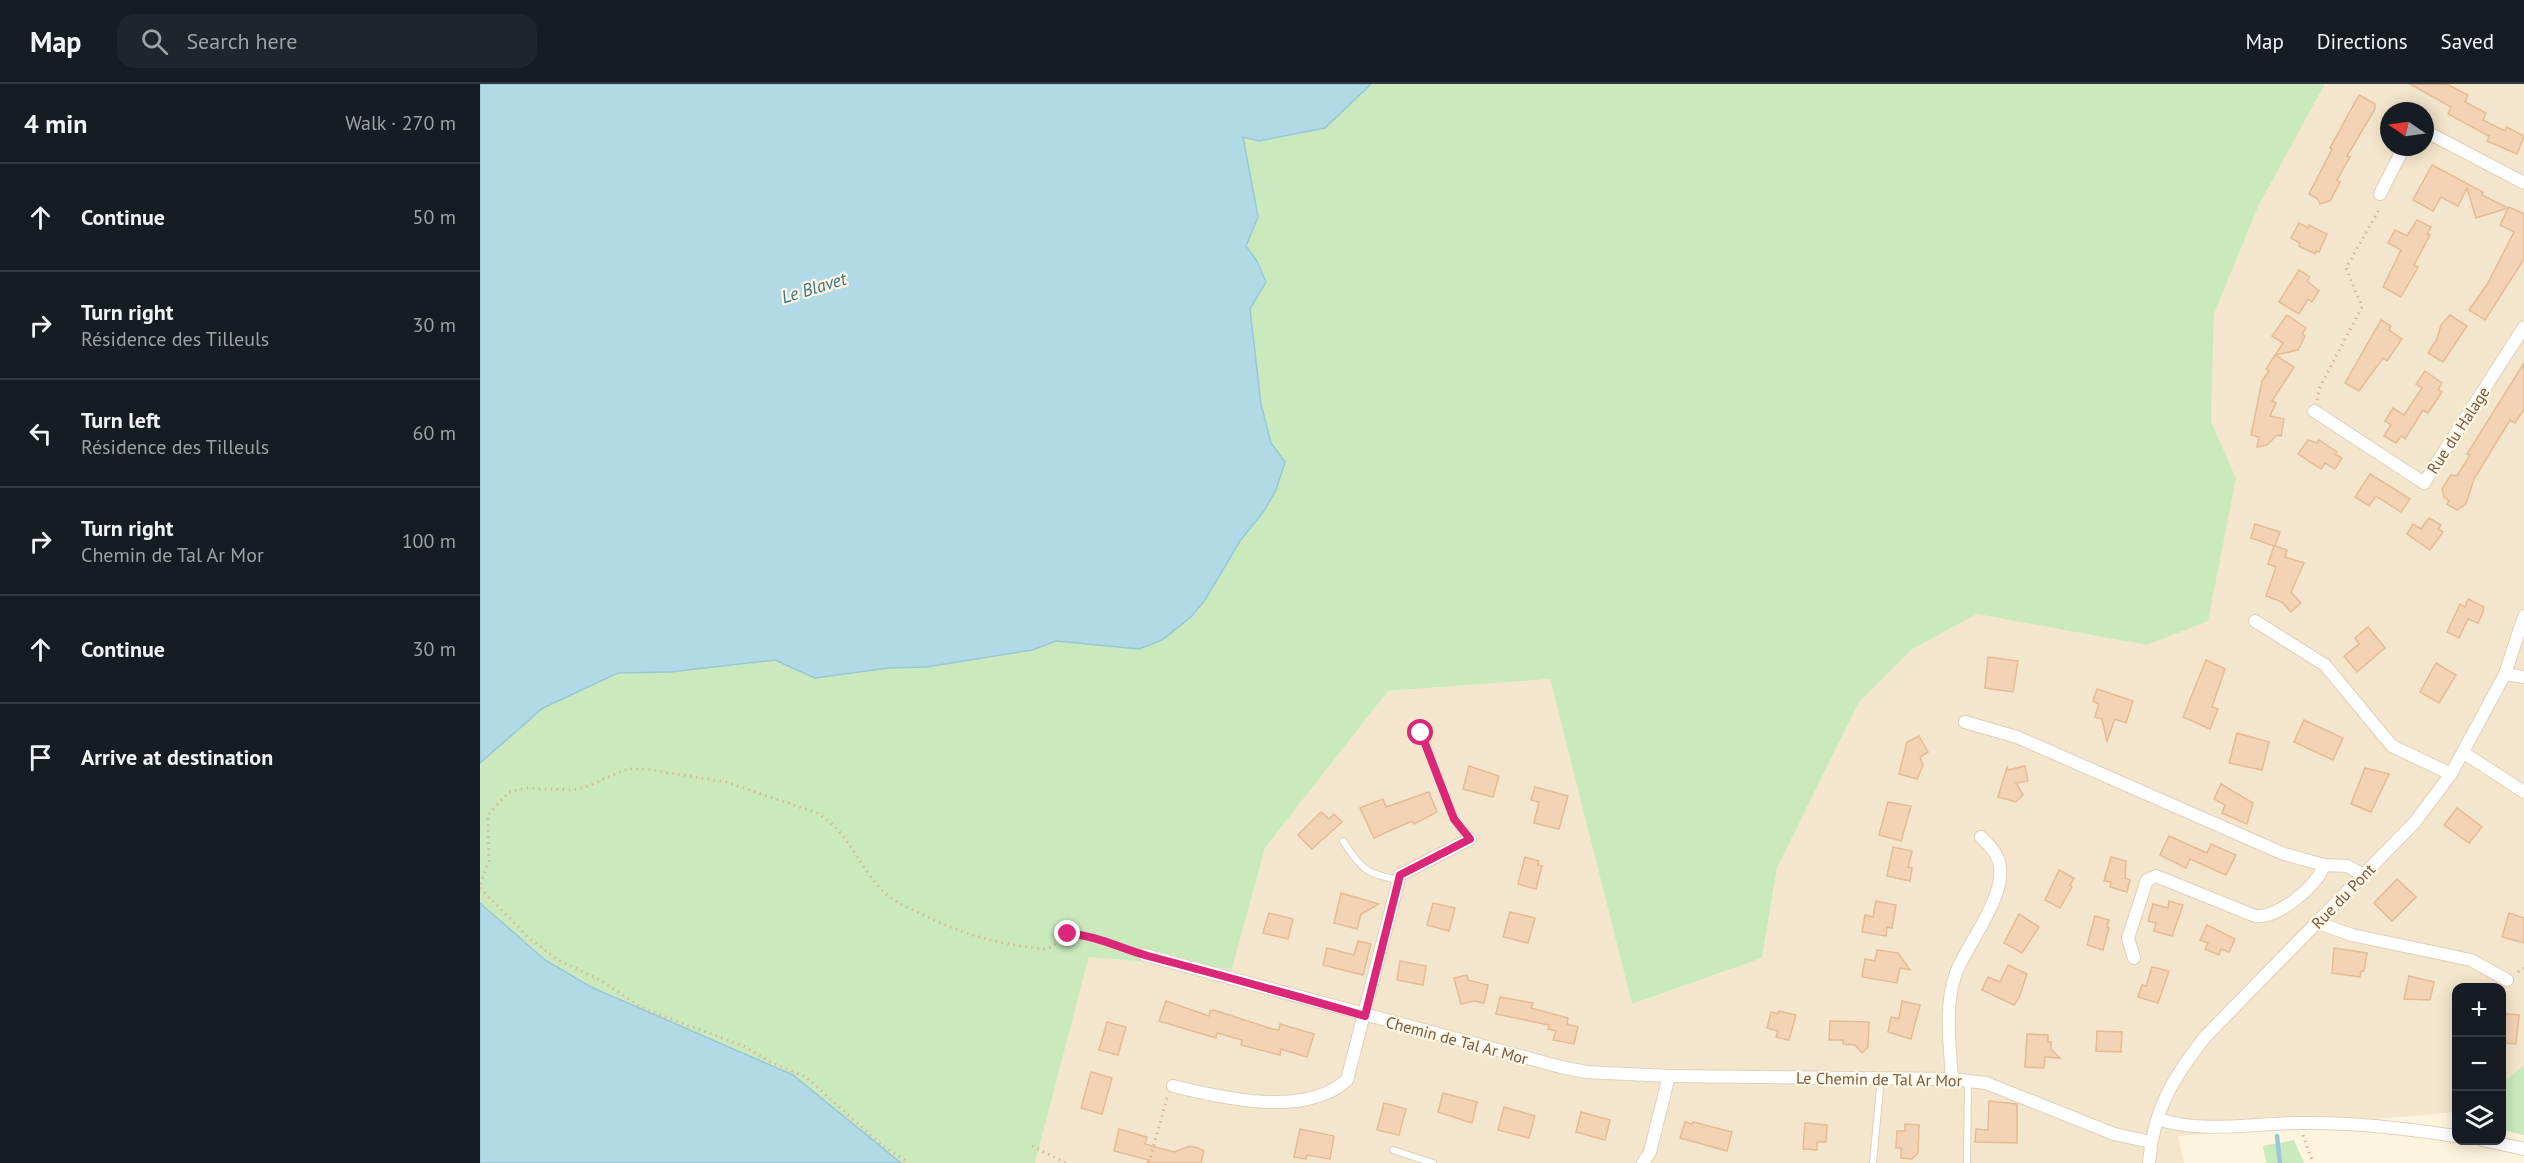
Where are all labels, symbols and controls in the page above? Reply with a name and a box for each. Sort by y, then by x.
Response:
search box [117,14,537,68]
text: Map [30,23,81,60]
icon: search [138,25,171,58]
text: Search here [186,27,297,55]
text: Map [2245,28,2284,55]
text: Directions [2317,28,2408,55]
text: Saved [2441,28,2494,55]
north arrow [2380,102,2434,156]
text: 4 min [24,107,87,140]
text: Walk · 270 m [345,110,456,136]
icon: ahead [24,201,57,234]
text: Continue [81,203,165,231]
text: 50 m [413,204,456,230]
water label: Le Blavet [779,266,850,308]
text: Turn right [81,298,173,326]
icon: right [24,309,57,342]
text: 30 m [413,312,456,338]
text: Résidence des Tilleuls [81,326,269,352]
street label: Rue du Halage [2422,383,2494,477]
text: Turn left [81,406,161,434]
icon: left [24,417,57,450]
text: 60 m [413,420,456,446]
text: Résidence des Tilleuls [81,434,269,460]
text: Turn right [81,514,173,542]
icon: right [24,525,57,558]
text: 100 m [402,528,456,554]
text: Chemin de Tal Ar Mor [81,542,264,568]
icon: ahead [24,633,57,666]
text: Continue [81,635,165,663]
text: 30 m [413,636,456,662]
route start [1407,719,1433,745]
icon: arrive [24,741,57,774]
text: Arrive at destination [81,743,273,771]
street label: Rue du Pont [2307,859,2379,933]
route end [1054,920,1080,946]
map controls [2452,983,2506,1145]
button: + [2452,983,2506,1037]
street label: Chemin de Tal Ar Mor [1384,1011,1531,1069]
button: − [2452,1037,2506,1091]
street label: Le Chemin de Tal Ar Mor [1796,1068,1963,1090]
button: layers [2452,1091,2506,1145]

